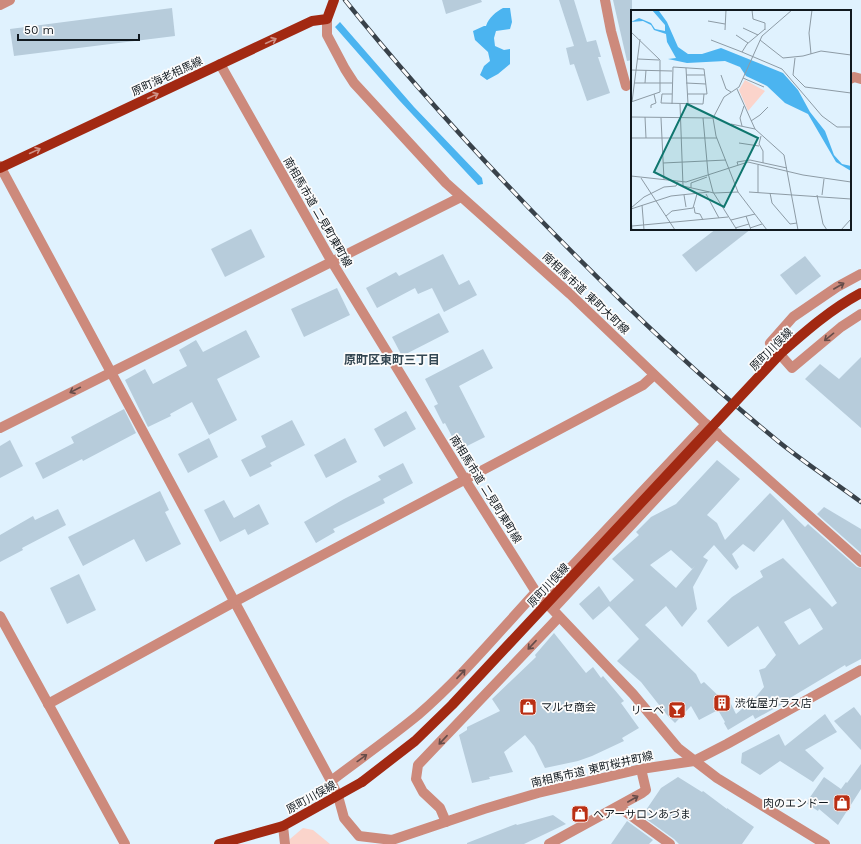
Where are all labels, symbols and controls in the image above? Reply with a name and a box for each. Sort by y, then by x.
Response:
inset map [631,10,851,230]
scale bar [18,16,139,42]
text: 50 m [24,23,54,37]
one-way arrow [264,37,276,44]
street label: 原町海老相馬線 [130,54,205,99]
one-way arrow [147,92,159,99]
one-way arrow [29,147,41,154]
street label: 南相馬市道 二見町東町線 [281,155,354,270]
street label: 南相馬市道 東町大町線 [540,250,632,337]
one-way arrow [833,282,845,290]
street label: 原町川俣線 [747,325,795,373]
one-way arrow [824,332,835,341]
district label: 原町区東町三丁目 [344,353,440,367]
one-way arrow [70,387,82,394]
street label: 南相馬市道 二見町東町線 [447,433,524,546]
street label: 原町川俣線 [525,561,572,610]
one-way arrow [528,640,537,650]
one-way arrow [456,669,465,679]
building icon: 渋佐屋ガラス店 [712,693,732,713]
shop icon: マルセ商会 [518,697,538,717]
place label: 渋佐屋ガラス店 [735,697,812,710]
bar icon: リーベ [667,700,687,720]
place label: マルセ商会 [541,701,596,714]
place label: リーベ [631,704,664,717]
one-way arrow [439,734,448,744]
street label: 南相馬市道 東町桜井町線 [530,749,654,790]
one-way arrow [356,754,367,762]
street label: 原町川俣線 [284,778,338,816]
shop icon: 肉のエンドー [832,793,852,813]
one-way arrow [627,794,639,802]
place label: 肉のエンドー [763,797,829,810]
shop icon: ヘアーサロンあづま [570,804,590,824]
place label: ヘアーサロンあづま [593,808,691,821]

